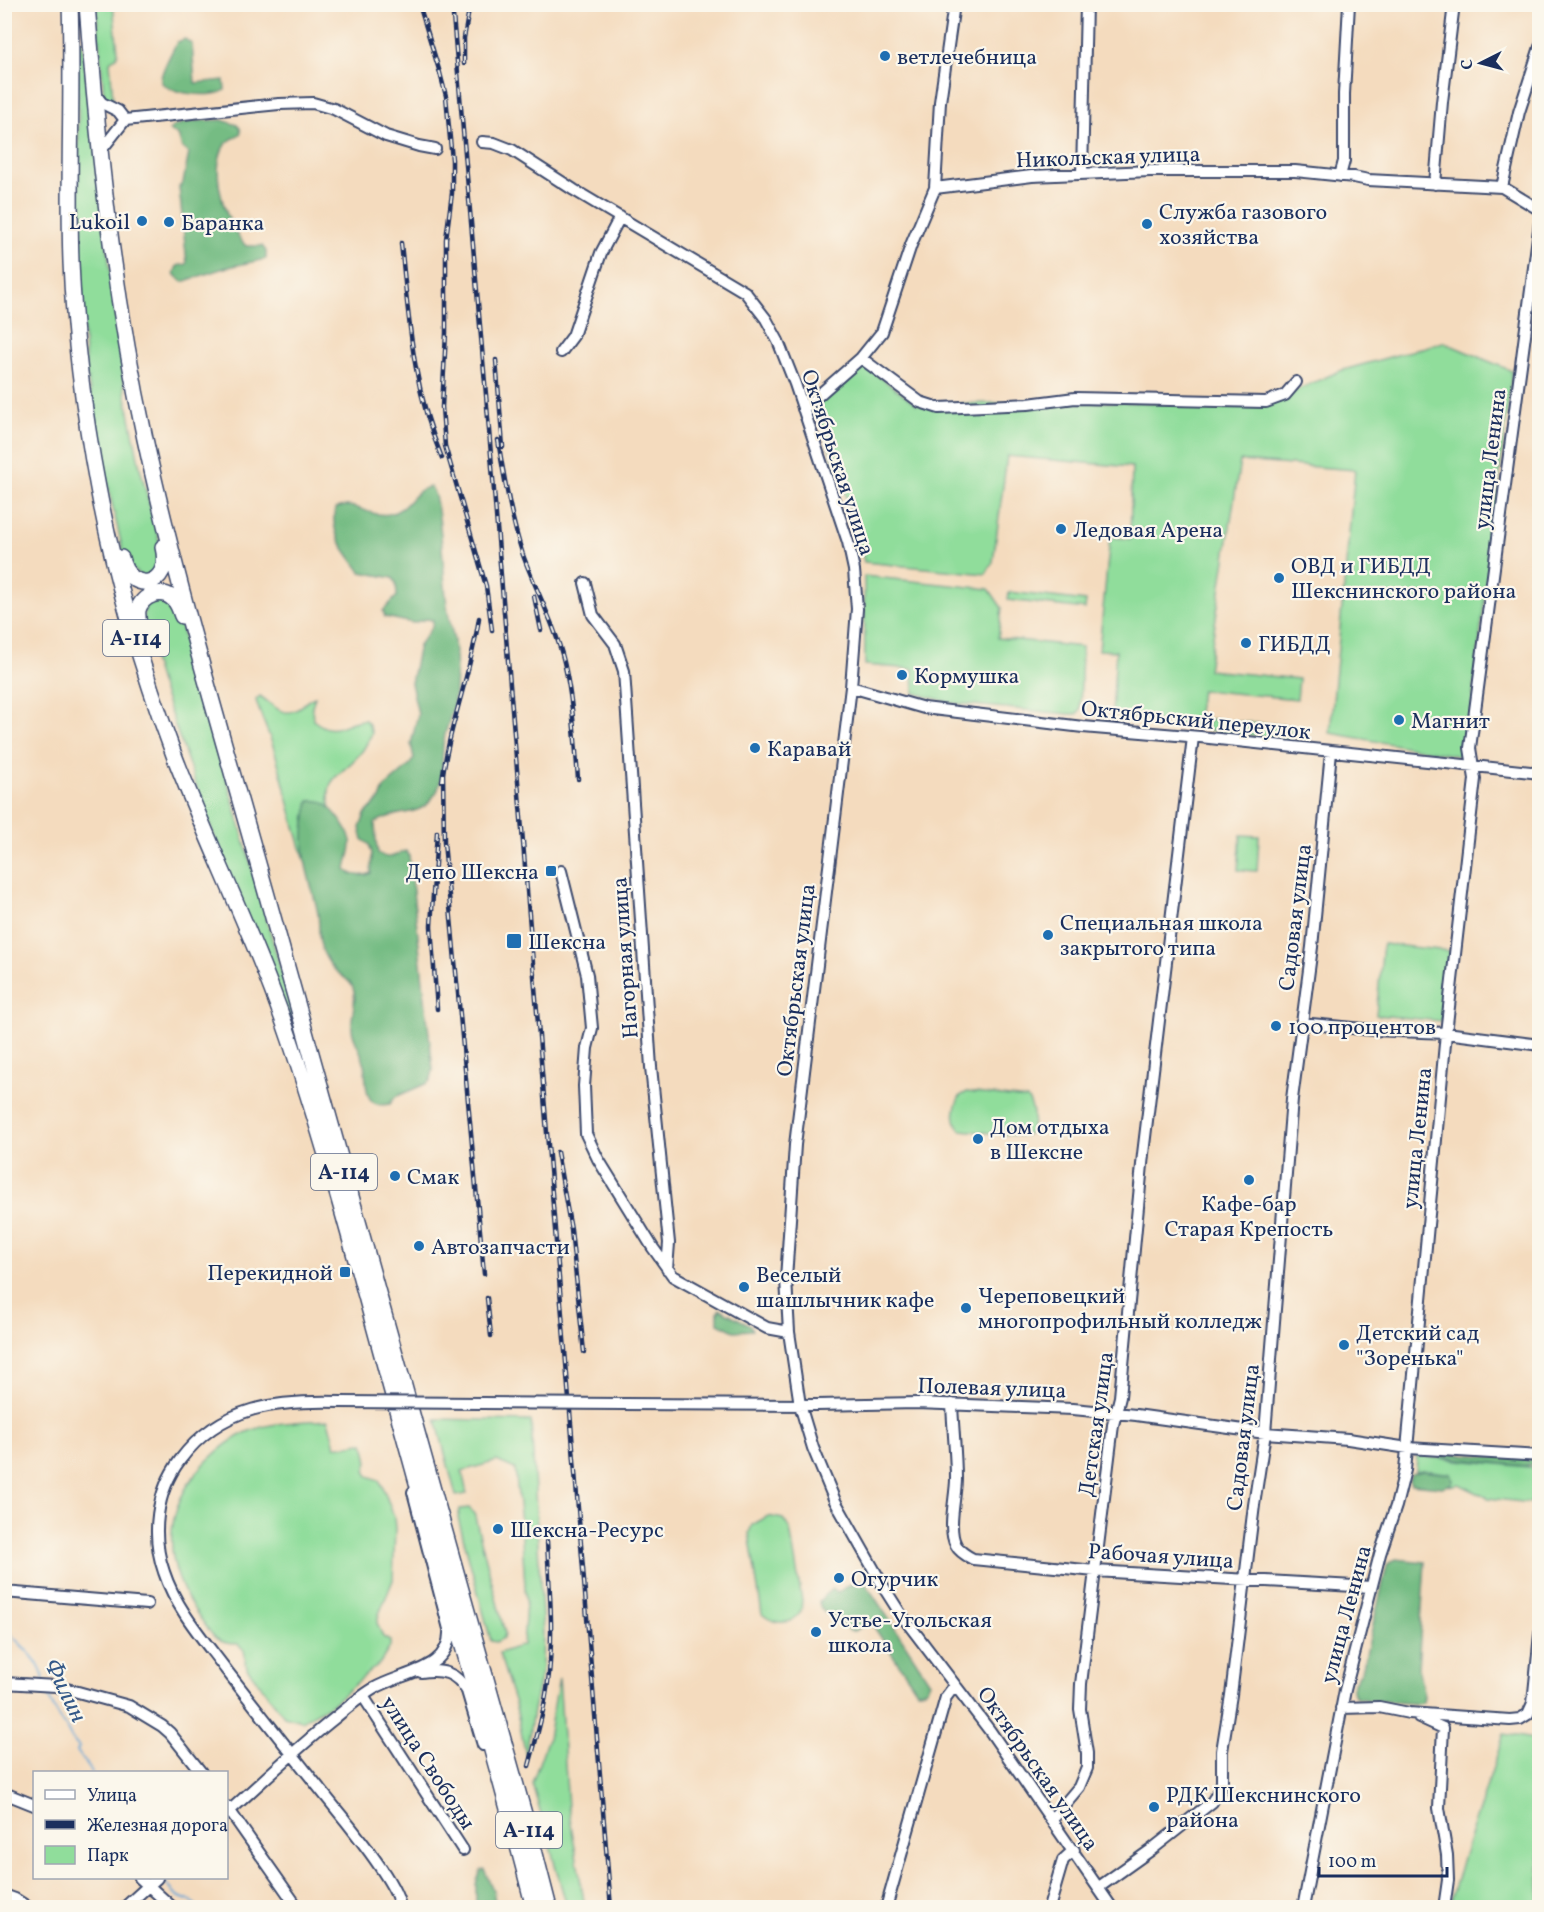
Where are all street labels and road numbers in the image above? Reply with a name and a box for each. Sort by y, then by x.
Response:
street label: Никольская улица [1015,140,1201,177]
street label: Октябрьская улица [792,366,881,560]
street label: улица Ленина [1467,387,1516,532]
road number: А-114 [103,620,169,656]
street label: Октябрьский переулок [1079,694,1312,749]
street label: Садовая улица [1272,842,1321,993]
street label: Нагорная улица [605,876,648,1040]
street label: Октябрьская улица [770,882,825,1079]
street label: улица Ленина [1396,1066,1441,1211]
road number: А-114 [311,1154,377,1190]
street label: Детская улица [1072,1350,1123,1499]
street label: Садовая улица [1220,1362,1269,1513]
street label: Полевая улица [917,1371,1067,1408]
street label: Рабочая улица [1087,1537,1235,1578]
street label: улица Ленина [1314,1542,1381,1687]
street label: Октябрьская улица [969,1681,1105,1858]
street label: улица Свободы [372,1690,482,1836]
road number: А-114 [496,1812,562,1848]

